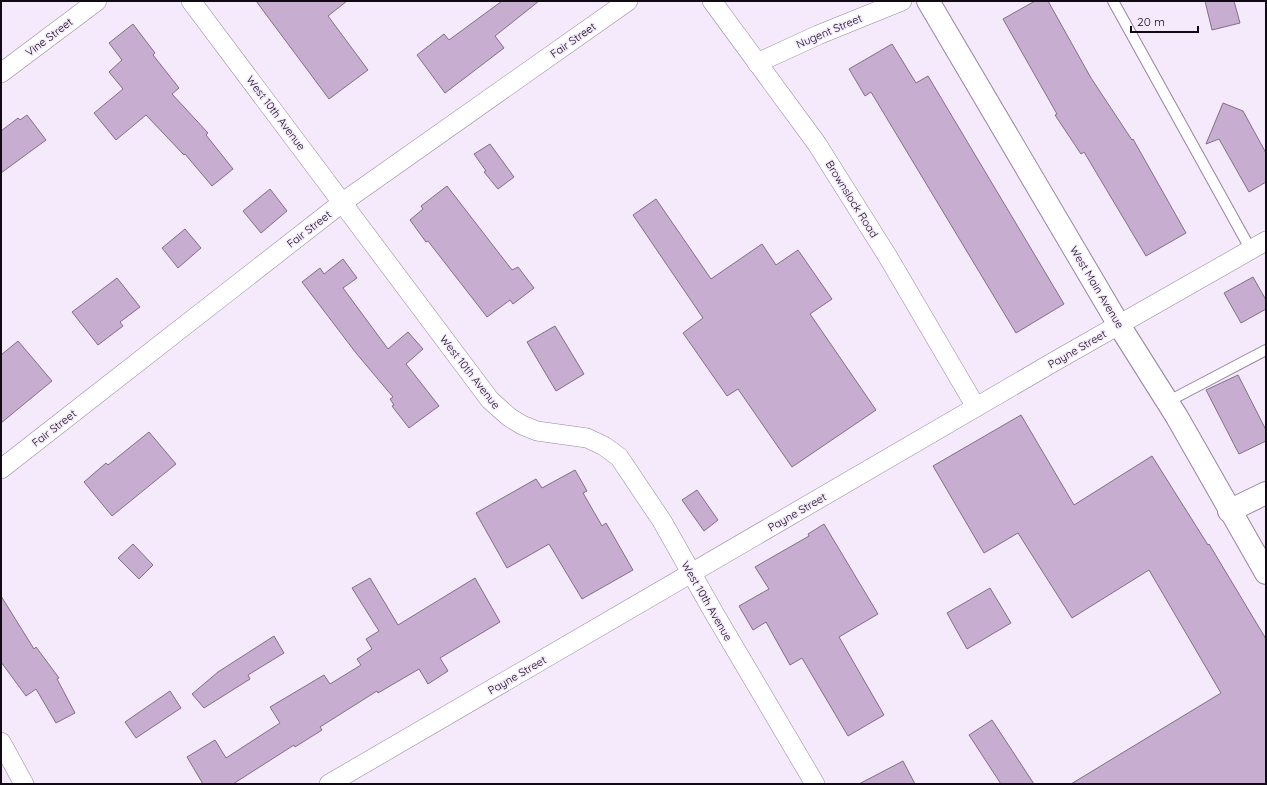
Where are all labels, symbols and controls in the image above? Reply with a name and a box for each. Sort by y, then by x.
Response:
scale bar [1131,8,1198,34]
street label: Nugent Street [794,11,864,51]
text: 20 m [1137,14,1165,29]
street label: Vine Street [23,15,76,59]
street label: Fair Street [548,19,599,61]
street label: West 10th Avenue [243,73,309,153]
street label: Brownslock Road [823,158,881,240]
street label: Fair Street [284,207,334,251]
street label: West Main Avenue [1067,243,1127,331]
street label: Payne Street [1045,327,1109,371]
street label: West 10th Avenue [437,332,503,412]
street label: Fair Street [29,406,79,450]
street label: Payne Street [765,490,829,534]
street label: West 10th Avenue [678,559,736,643]
street label: Payne Street [485,653,549,697]

